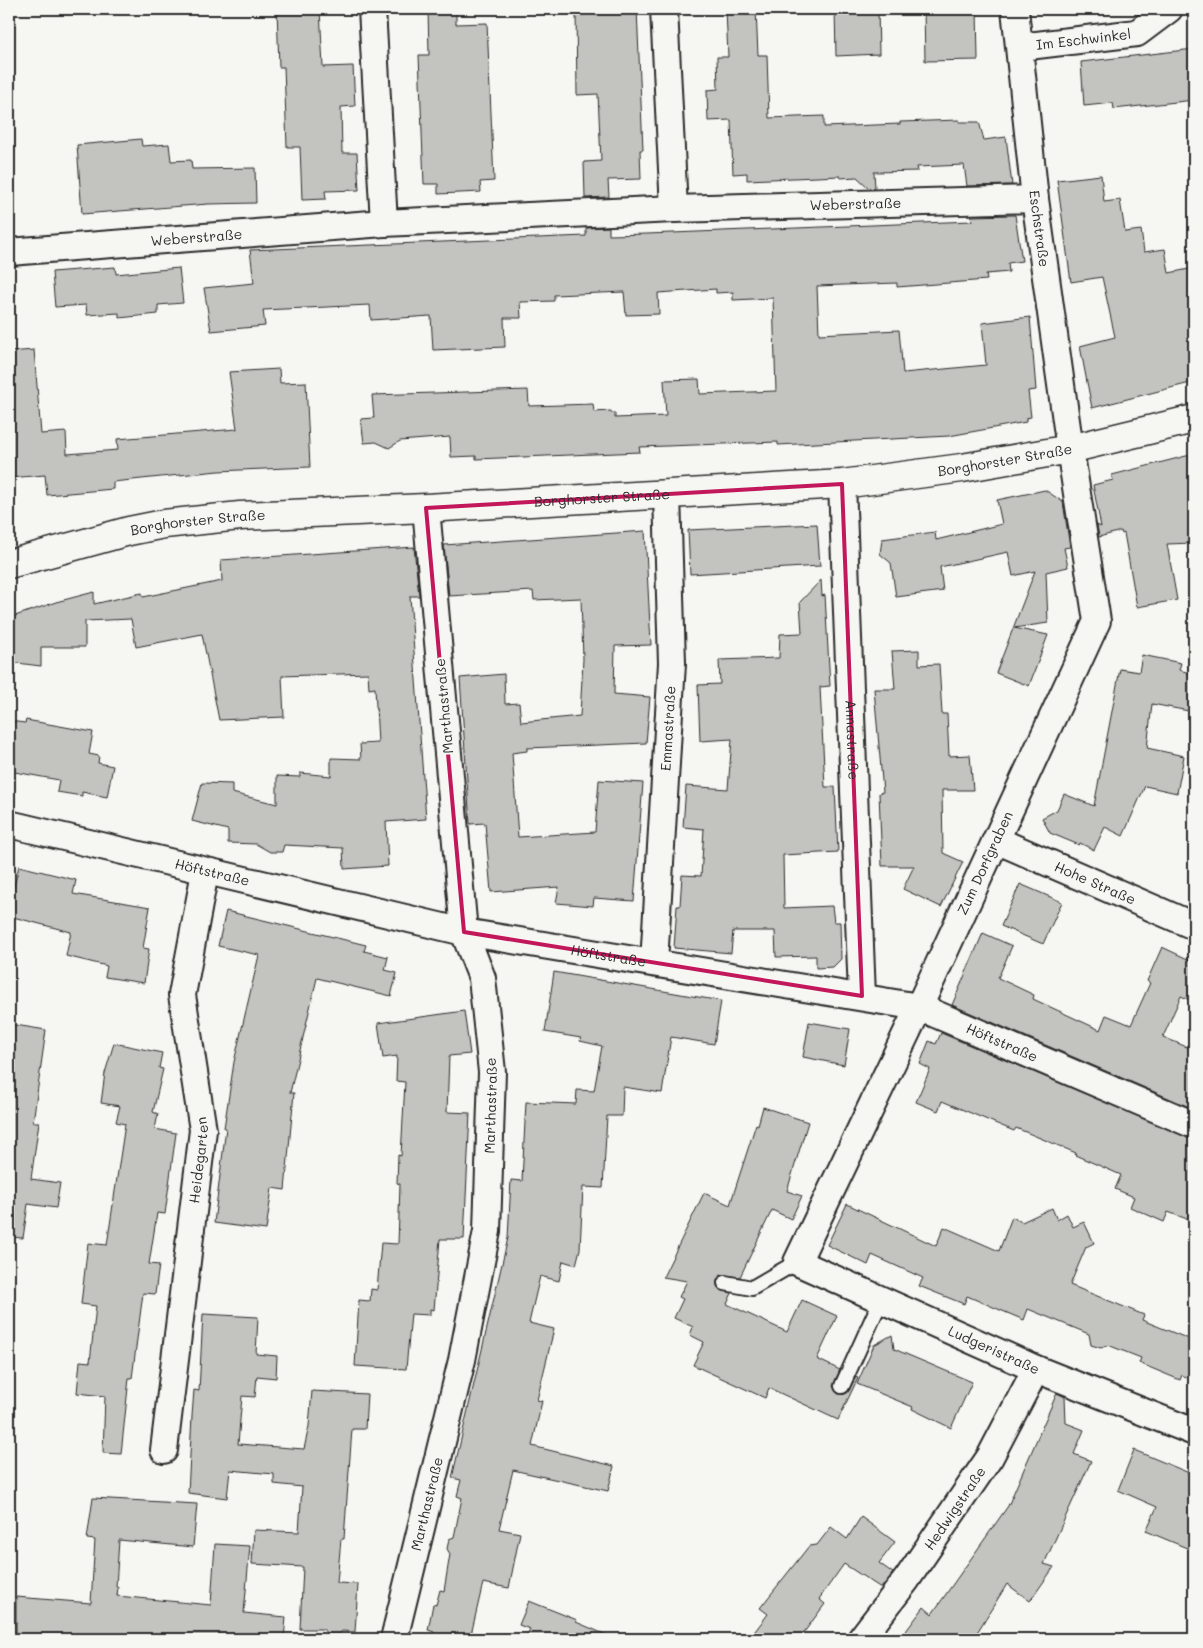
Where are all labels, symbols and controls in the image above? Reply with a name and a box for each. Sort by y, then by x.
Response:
street label: Im Eschwinkel [1035,24,1132,54]
street label: Eschstraße [1025,189,1054,268]
street label: Weberstraße [809,193,902,214]
street label: Weberstraße [150,224,243,250]
street label: Borghorster Straße [936,439,1073,480]
street label: Borghorster Straße [534,484,670,511]
street label: Borghorster Straße [129,505,266,540]
street label: Marthastraße [430,657,457,755]
street label: Emmastraße [656,685,680,772]
street label: Annastraße [841,699,864,780]
street label: Zum Dorfgraben [952,808,1017,918]
street label: Höftstraße [173,854,252,890]
street label: Hohe Straße [1052,857,1139,909]
street label: Höftstraße [569,940,648,971]
street label: Höftstraße [963,1018,1041,1066]
street label: Marthastraße [479,1057,501,1154]
street label: Heidegarten [184,1116,212,1204]
street label: Ludgeristraße [945,1321,1043,1378]
street label: Marthastraße [406,1455,447,1553]
street label: Hedwigstraße [919,1463,990,1554]

